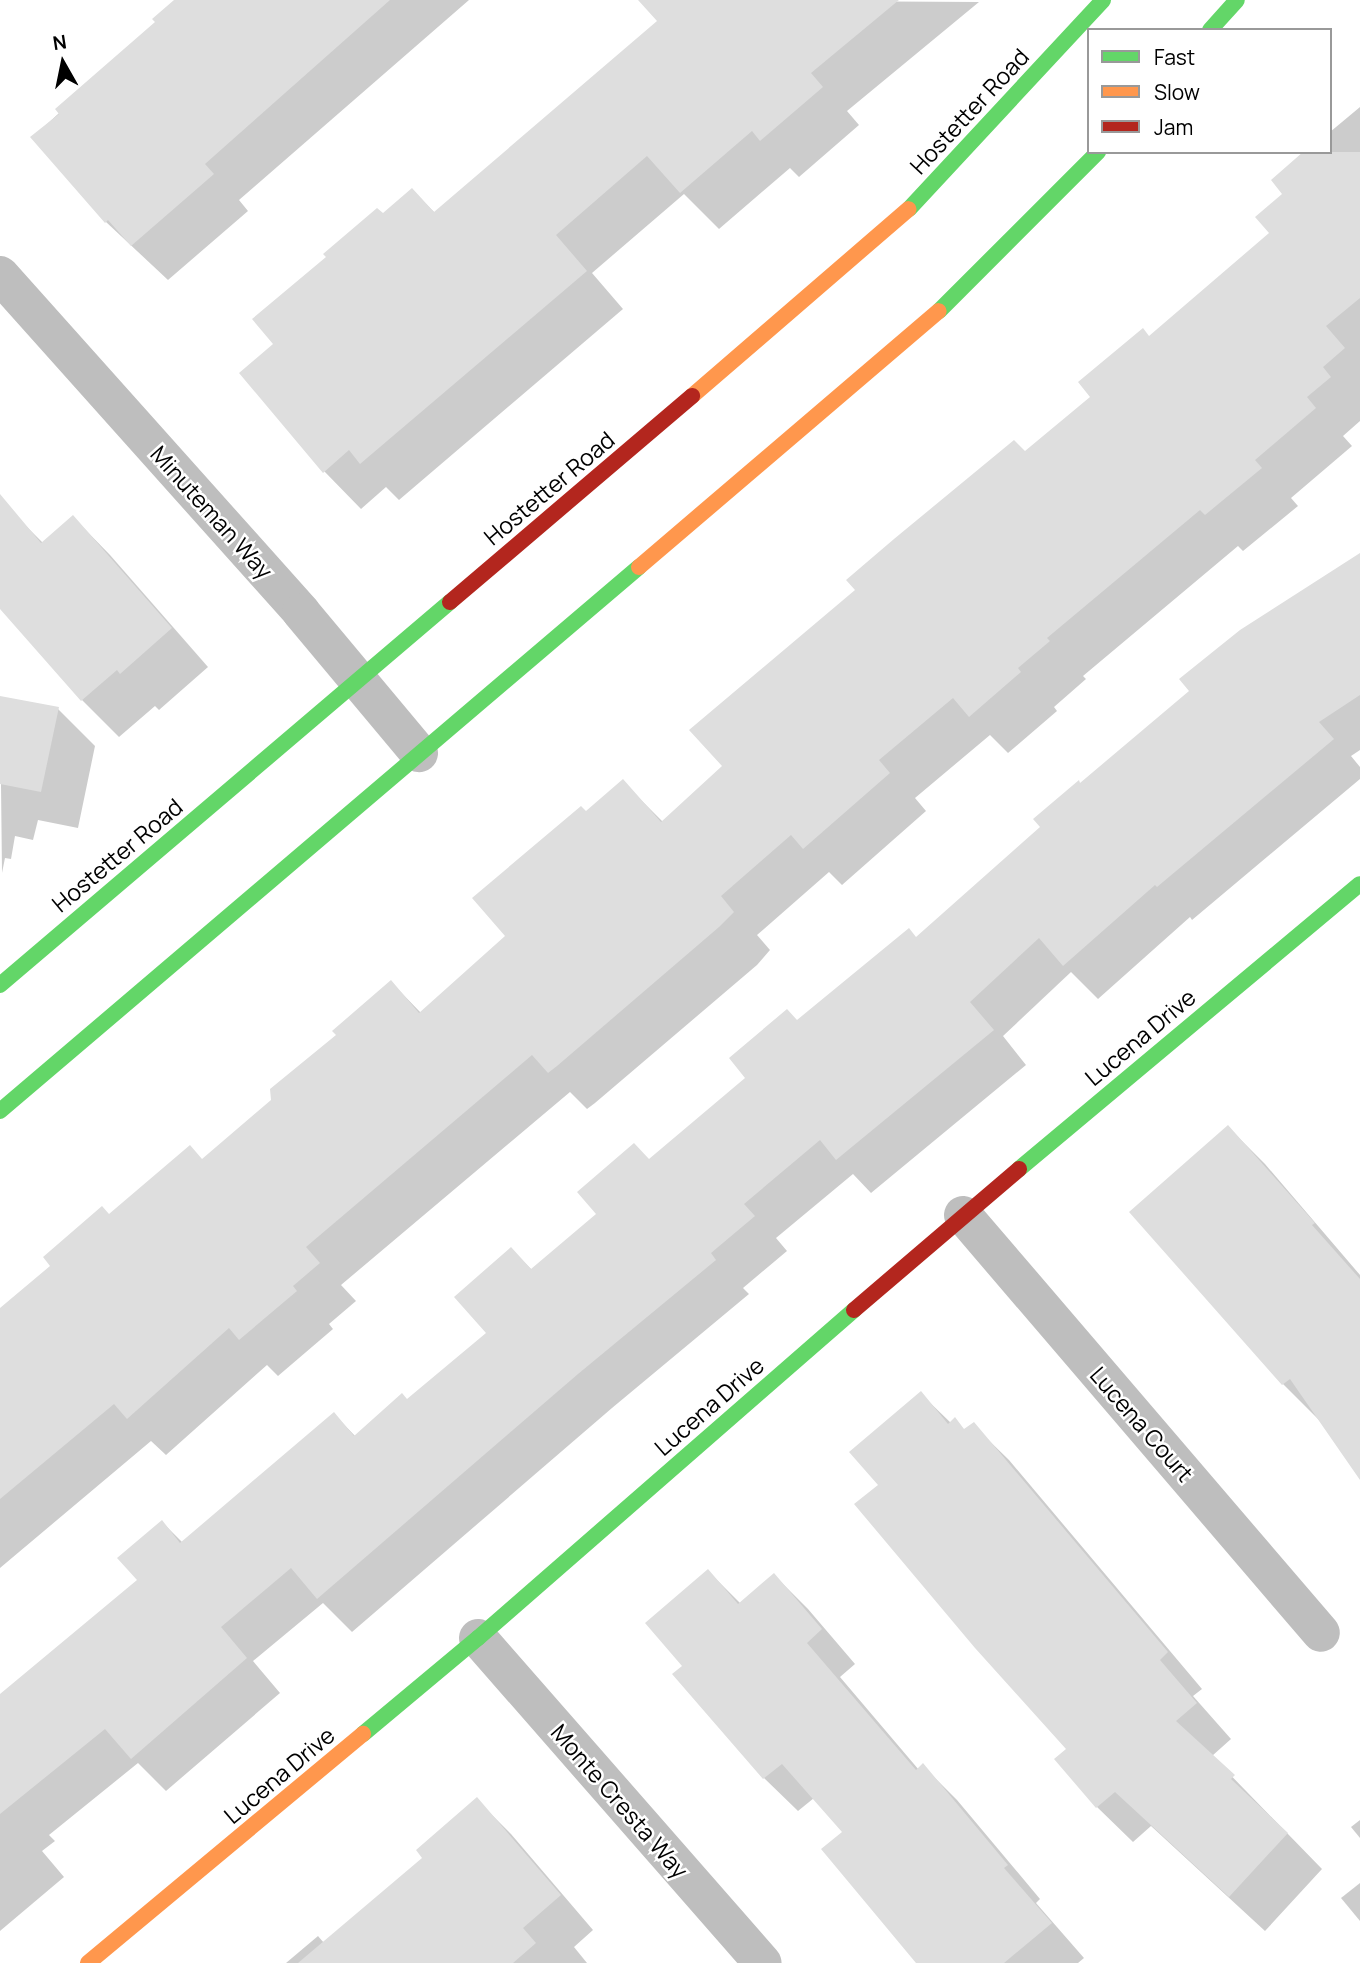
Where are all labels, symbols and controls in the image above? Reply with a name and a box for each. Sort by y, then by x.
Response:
north arrow [28,28,98,98]
text: N [51,28,68,56]
legend [1087,28,1332,154]
street label: Hostetter Road [904,43,1034,179]
text: Fast [1154,43,1195,71]
text: Slow [1154,78,1200,106]
text: Jam [1154,113,1193,141]
street label: Hostetter Road [478,426,620,550]
street label: Minuteman Way [145,440,279,584]
street label: Hostetter Road [46,793,188,917]
street label: Lucena Drive [1079,983,1201,1091]
street label: Lucena Drive [649,1351,769,1461]
street label: Lucena Court [1085,1361,1199,1487]
street label: Monte Cresta Way [546,1718,694,1884]
street label: Lucena Drive [218,1721,340,1829]

